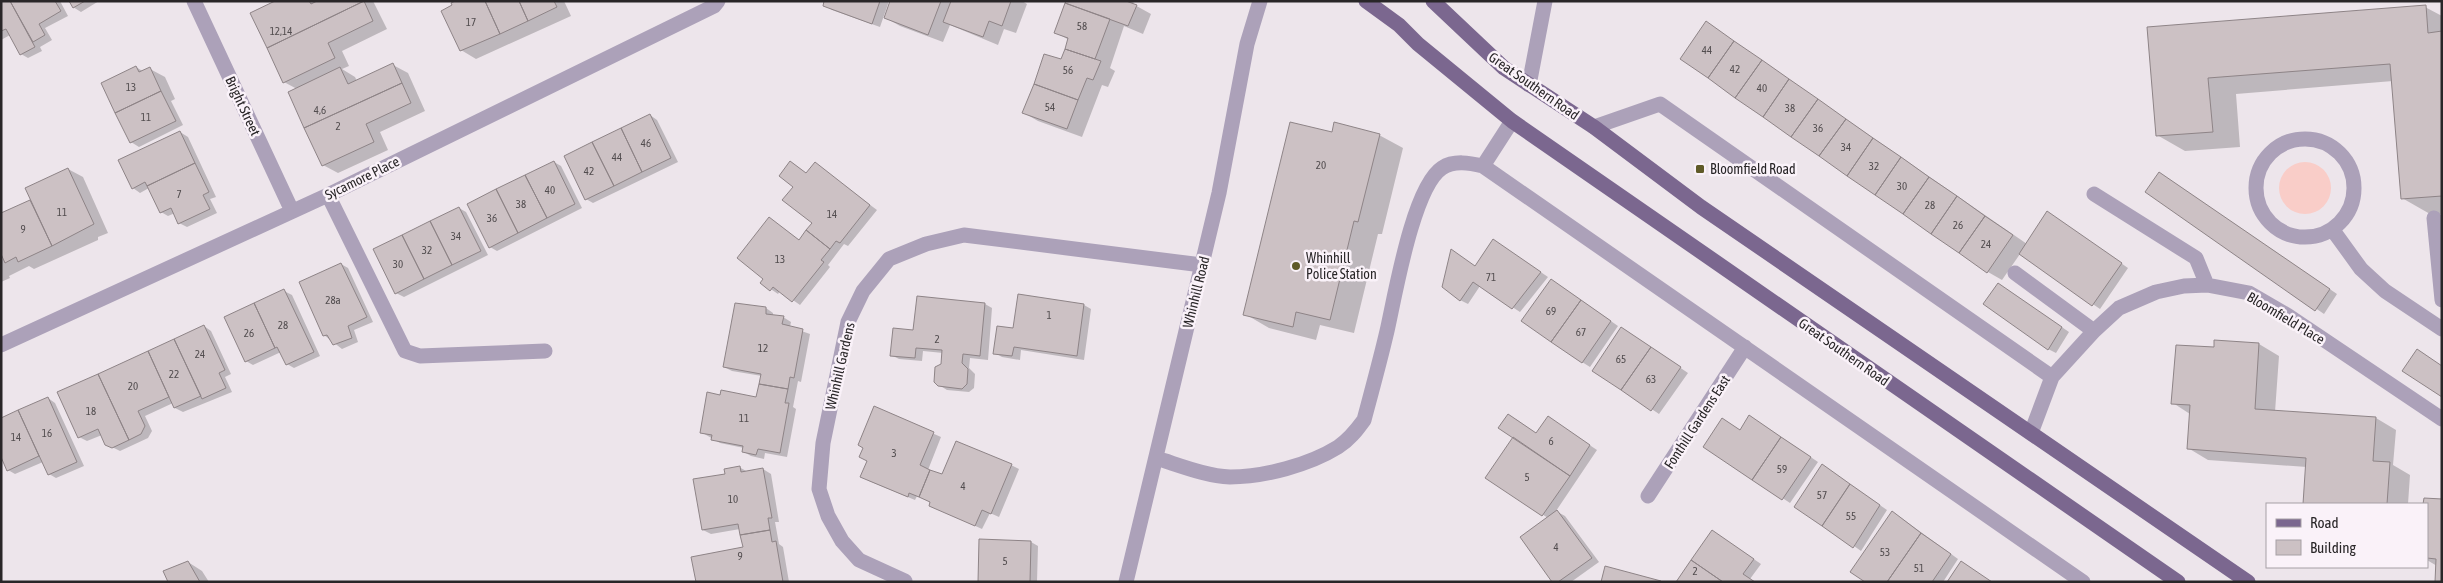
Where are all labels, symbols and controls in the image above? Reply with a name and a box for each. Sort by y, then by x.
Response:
house number: 17 [466,16,476,28]
house number: 58 [1077,20,1087,32]
house number: 12,14 [270,25,292,37]
house number: 44 [1702,44,1712,56]
street label: Great Southern Road [1486,49,1582,123]
house number: 42 [1730,63,1740,75]
house number: 56 [1063,64,1073,76]
street label: Bright Street [222,74,264,138]
house number: 13 [126,81,136,93]
house number: 40 [1757,82,1767,94]
house number: 54 [1045,101,1055,113]
house number: 38 [1785,102,1795,114]
house number: 4,6 [314,104,326,116]
house number: 11 [141,111,151,123]
house number: 2 [335,120,341,132]
house number: 36 [1813,122,1823,134]
house number: 46 [641,137,651,149]
house number: 34 [1841,141,1851,153]
house number: 44 [612,151,622,163]
street label: Sycamore Place [322,153,402,203]
house number: 20 [1316,159,1326,171]
house number: 32 [1869,160,1879,172]
place label: Bloomfield Road [1710,161,1796,177]
marker: Bloomfield Road [1694,163,1706,175]
house number: 42 [584,165,594,177]
house number: 30 [1897,180,1907,192]
house number: 40 [545,184,555,196]
house number: 7 [176,188,182,200]
house number: 38 [516,198,526,210]
house number: 28 [1925,199,1935,211]
house number: 11 [57,206,67,218]
house number: 14 [827,208,837,220]
house number: 36 [487,212,497,224]
house number: 26 [1953,219,1963,231]
house number: 9 [20,223,26,235]
house number: 34 [451,230,461,242]
house number: 24 [1981,238,1991,250]
house number: 32 [422,244,432,256]
place label: Whinhill Police Station [1306,250,1377,282]
house number: 13 [775,253,785,265]
street label: Whinhill Road [1179,255,1213,329]
house number: 30 [393,258,403,270]
marker: Whinhill Police Station [1290,260,1302,272]
house number: 71 [1486,271,1496,283]
street label: Bloomfield Place [2244,289,2328,347]
house number: 28a [325,294,341,306]
house number: 69 [1546,305,1556,317]
house number: 1 [1046,309,1052,321]
street label: Great Southern Road [1796,315,1892,389]
house number: 28 [278,319,288,331]
street label: Whinhill Gardens [822,321,858,411]
house number: 67 [1576,326,1586,338]
house number: 26 [244,327,254,339]
house number: 2 [934,333,940,345]
house number: 12 [758,342,768,354]
house number: 24 [195,348,205,360]
house number: 65 [1616,353,1626,365]
house number: 22 [169,368,179,380]
street label: Fonthill Gardens East [1661,372,1733,472]
house number: 63 [1646,373,1656,385]
house number: 20 [128,380,138,392]
house number: 18 [86,405,96,417]
house number: 11 [739,412,749,424]
house number: 16 [42,427,52,439]
house number: 14 [11,431,21,443]
house number: 6 [1548,435,1554,447]
house number: 3 [891,447,897,459]
house number: 59 [1777,463,1787,475]
house number: 5 [1524,471,1530,483]
house number: 4 [960,480,966,492]
house number: 57 [1817,489,1827,501]
house number: 10 [728,493,738,505]
legend [2266,503,2428,568]
house number: 55 [1846,510,1856,522]
text: Road [2310,514,2339,531]
text: Building [2310,539,2356,556]
house number: 4 [1553,541,1559,553]
house number: 53 [1880,546,1890,558]
house number: 9 [737,550,743,562]
house number: 5 [1002,555,1008,567]
house number: 51 [1914,562,1924,574]
house number: 2 [1692,565,1698,577]

